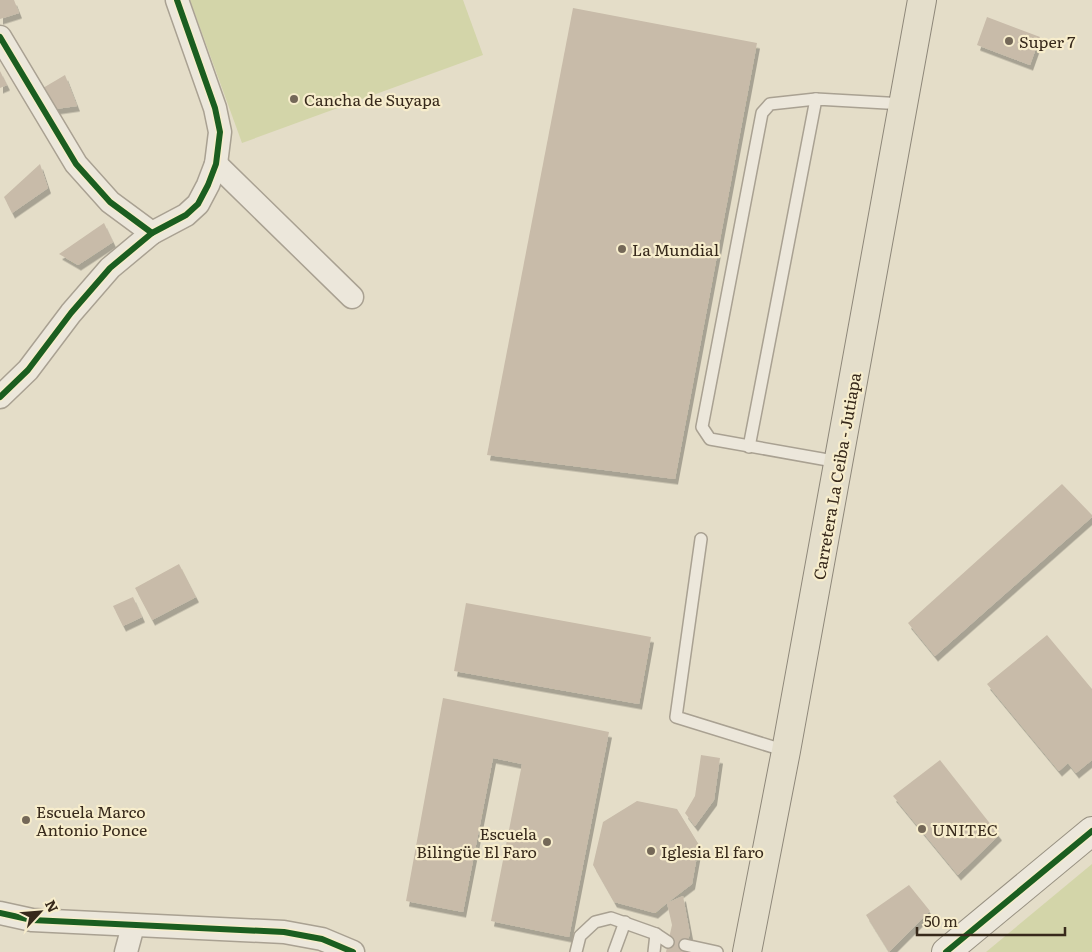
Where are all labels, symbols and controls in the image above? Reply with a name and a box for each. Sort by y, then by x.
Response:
place label: Super 7 [1019,29,1075,53]
marker: Super 7 [1003,35,1015,47]
place label: Cancha de Suyapa [304,87,441,111]
marker: Cancha de Suyapa [288,93,300,105]
place label: La Mundial [632,237,719,261]
marker: La Mundial [616,243,628,255]
street label: Carretera La Ceiba - Jutiapa [806,370,866,582]
place label: Escuela Marco Antonio Ponce [36,799,147,841]
marker: Escuela Marco Antonio Ponce [20,814,32,826]
place label: UNITEC [932,817,998,841]
place label: Escuela Bilingüe El Faro [416,821,537,863]
marker: UNITEC [916,823,928,835]
marker: Escuela Bilingüe El Faro [541,836,553,848]
place label: Iglesia El faro [661,839,764,863]
marker: Iglesia El faro [645,845,657,857]
north arrow [15,887,65,937]
text: N [41,896,64,916]
scale bar [917,904,1064,936]
text: 50 m [924,909,958,932]

